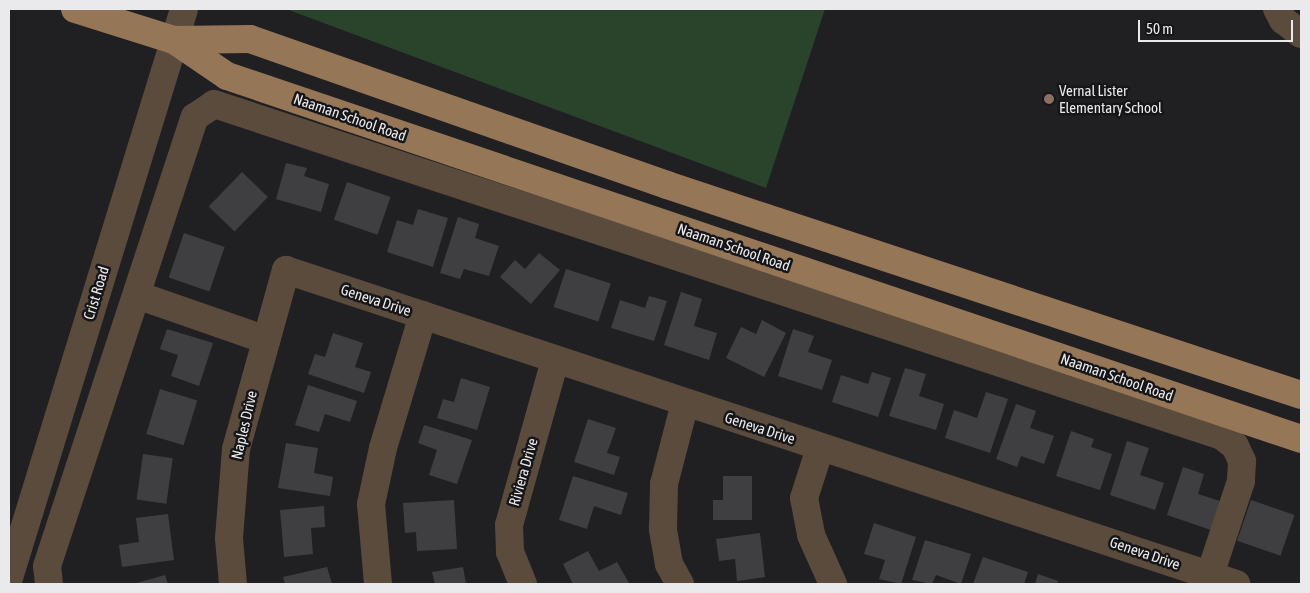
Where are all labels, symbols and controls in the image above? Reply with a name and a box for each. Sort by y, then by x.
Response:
scale bar [1140,10,1295,42]
text: 50 m [1146,20,1173,37]
place label: Vernal Lister Elementary School [1059,81,1162,116]
street label: Naaman School Road [291,89,409,145]
marker: Vernal Lister Elementary School [1043,93,1055,105]
street label: Naaman School Road [675,219,793,275]
street label: Crist Road [79,264,113,322]
street label: Geneva Drive [339,280,413,320]
street label: Naaman School Road [1058,349,1176,405]
street label: Naples Drive [227,389,261,461]
street label: Geneva Drive [723,408,797,448]
street label: Riviera Drive [505,436,541,508]
street label: Geneva Drive [1108,533,1182,573]

